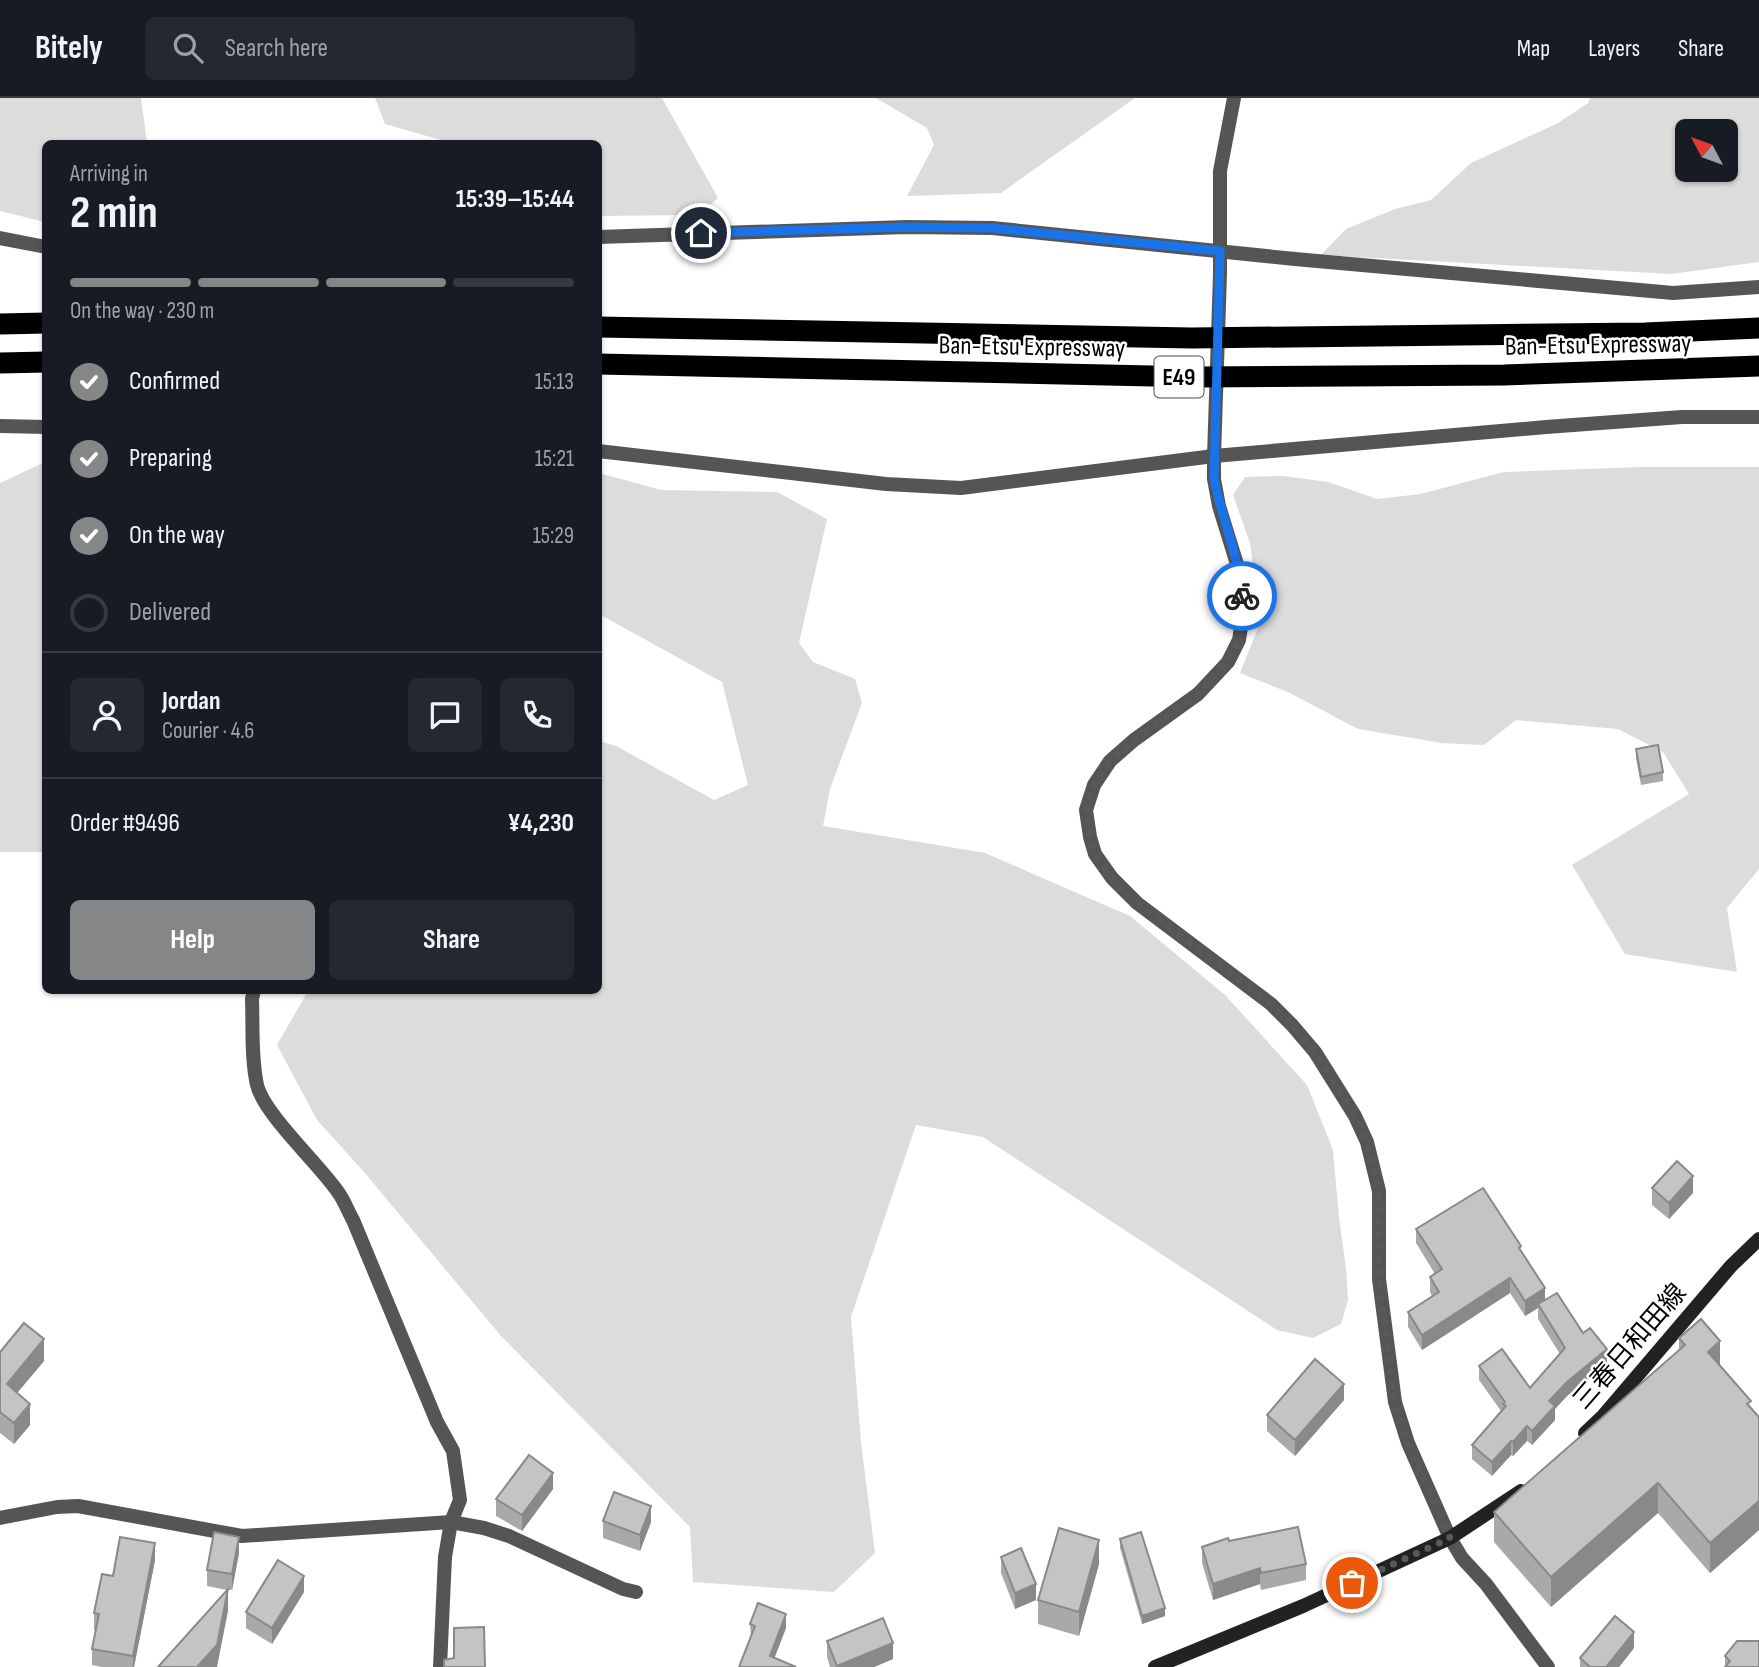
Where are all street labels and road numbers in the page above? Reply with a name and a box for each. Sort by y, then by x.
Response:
street label: Ban-Etsu Expressway [1505,328,1692,363]
street label: Ban-Etsu Expressway [938,330,1125,365]
road number: E49 [1154,356,1204,398]
street label: 三春日和田線 [1567,1278,1693,1416]

